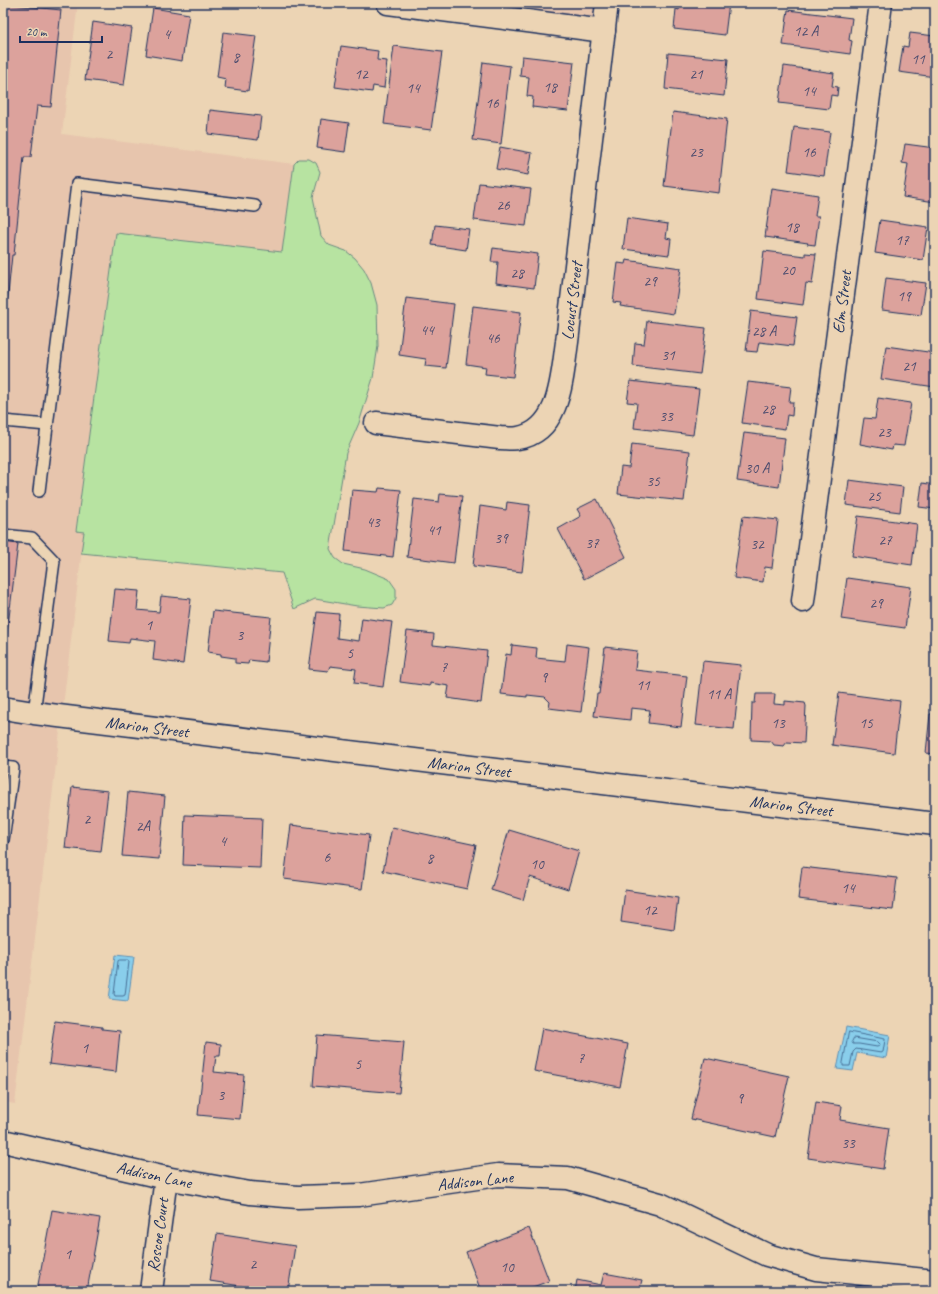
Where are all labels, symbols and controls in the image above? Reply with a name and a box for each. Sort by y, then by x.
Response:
scale bar [20,18,102,44]
house number: 12 A [794,22,820,41]
text: 20 m [26,24,48,40]
house number: 4 [164,25,172,44]
house number: 2 [106,45,114,64]
house number: 8 [233,48,241,67]
house number: 11 [911,50,926,69]
house number: 12 [354,65,369,84]
house number: 21 [689,65,704,84]
house number: 18 [543,78,558,97]
house number: 14 [406,79,421,98]
house number: 14 [802,82,817,101]
house number: 16 [485,94,500,113]
house number: 23 [689,143,704,162]
house number: 16 [802,143,817,162]
house number: 26 [496,196,511,215]
house number: 18 [785,218,800,237]
house number: 17 [895,231,910,250]
street label: Locust Street [557,259,587,341]
house number: 20 [781,261,796,280]
house number: 28 [510,264,525,283]
street label: Elm Street [828,267,857,335]
house number: 29 [643,272,658,291]
house number: 19 [897,287,912,306]
house number: 44 [420,321,435,340]
house number: 28 A [752,322,778,341]
house number: 46 [486,329,501,348]
house number: 31 [661,346,676,365]
house number: 21 [902,357,917,376]
house number: 28 [761,400,776,419]
house number: 33 [659,407,674,426]
house number: 23 [877,423,892,442]
house number: 30 A [745,459,771,478]
house number: 35 [646,472,661,491]
house number: 25 [867,487,882,506]
house number: 43 [366,513,381,532]
house number: 41 [427,521,442,540]
house number: 39 [494,529,509,548]
house number: 27 [878,531,893,550]
house number: 37 [585,534,600,553]
house number: 32 [750,535,765,554]
house number: 29 [869,594,884,613]
house number: 1 [146,616,154,635]
house number: 3 [237,626,245,645]
house number: 5 [347,644,355,663]
house number: 7 [441,658,449,677]
house number: 9 [541,668,549,687]
house number: 11 [636,676,651,695]
house number: 11 A [707,685,733,704]
street label: Marion Street [104,711,192,743]
house number: 13 [771,714,786,733]
house number: 15 [859,714,874,733]
street label: Marion Street [426,751,514,783]
street label: Marion Street [748,790,836,822]
house number: 2 [84,810,92,829]
house number: 2A [136,817,152,836]
house number: 4 [220,832,228,851]
house number: 6 [324,848,332,867]
house number: 8 [427,849,435,868]
house number: 10 [530,855,545,874]
house number: 14 [841,879,856,898]
house number: 12 [643,901,658,920]
house number: 1 [82,1039,90,1058]
house number: 7 [578,1049,586,1068]
house number: 5 [355,1055,363,1074]
house number: 3 [218,1086,226,1105]
house number: 9 [737,1089,745,1108]
house number: 33 [841,1134,856,1153]
street label: Addison Lane [115,1157,195,1193]
street label: Addison Lane [436,1166,515,1195]
street label: Roscoe Court [142,1194,174,1273]
house number: 1 [65,1245,73,1264]
house number: 2 [250,1255,258,1274]
house number: 10 [500,1258,515,1277]

